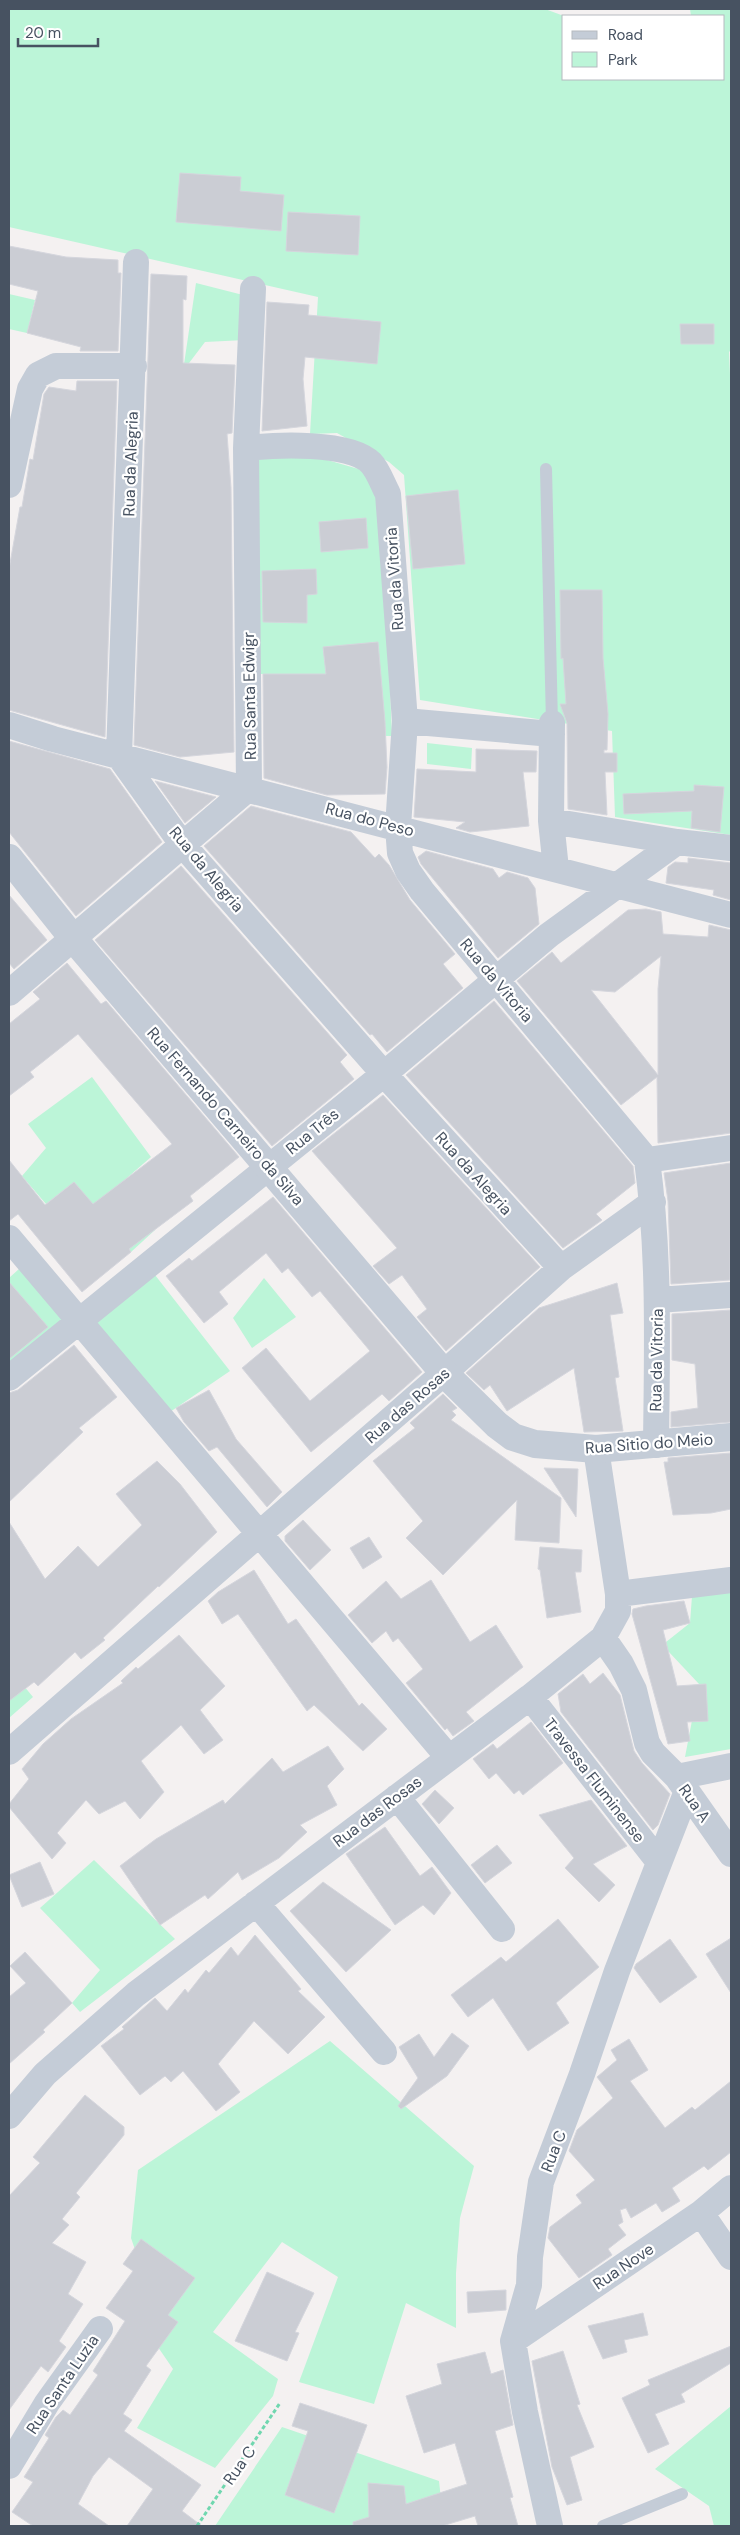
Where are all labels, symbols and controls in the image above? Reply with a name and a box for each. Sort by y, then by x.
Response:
scale bar [18,15,98,47]
legend [562,15,725,80]
text: 20 m [25,23,61,43]
text: Road [608,25,643,45]
text: Park [608,50,638,70]
street label: Rua da Alegria [118,411,143,517]
street label: Rua da Vitoria [380,527,409,631]
street label: Rua Santa Edwigr [238,632,261,760]
street label: Rua do Peso [323,798,416,841]
street label: Rua da Alegria [165,822,248,916]
street label: Rua da Vitoria [455,934,538,1027]
street label: Rua Fernando Carneiro da Silva [142,1023,309,1210]
street label: Rua Três [281,1104,343,1159]
street label: Rua da Alegria [431,1127,517,1219]
street label: Rua da Vitoria [645,1308,668,1412]
street label: Rua das Rosas [360,1363,454,1448]
street label: Rua Sitio do Meio [584,1429,714,1458]
street label: Travessa Fluminense [539,1714,650,1847]
street label: Rua das Rosas [329,1771,426,1852]
street label: Rua A [674,1780,716,1827]
street label: Rua C [536,2127,571,2175]
street label: Rua Nove [589,2238,658,2294]
street label: Rua Santa Luzia [21,2331,103,2438]
street label: Rua C [218,2442,260,2489]

